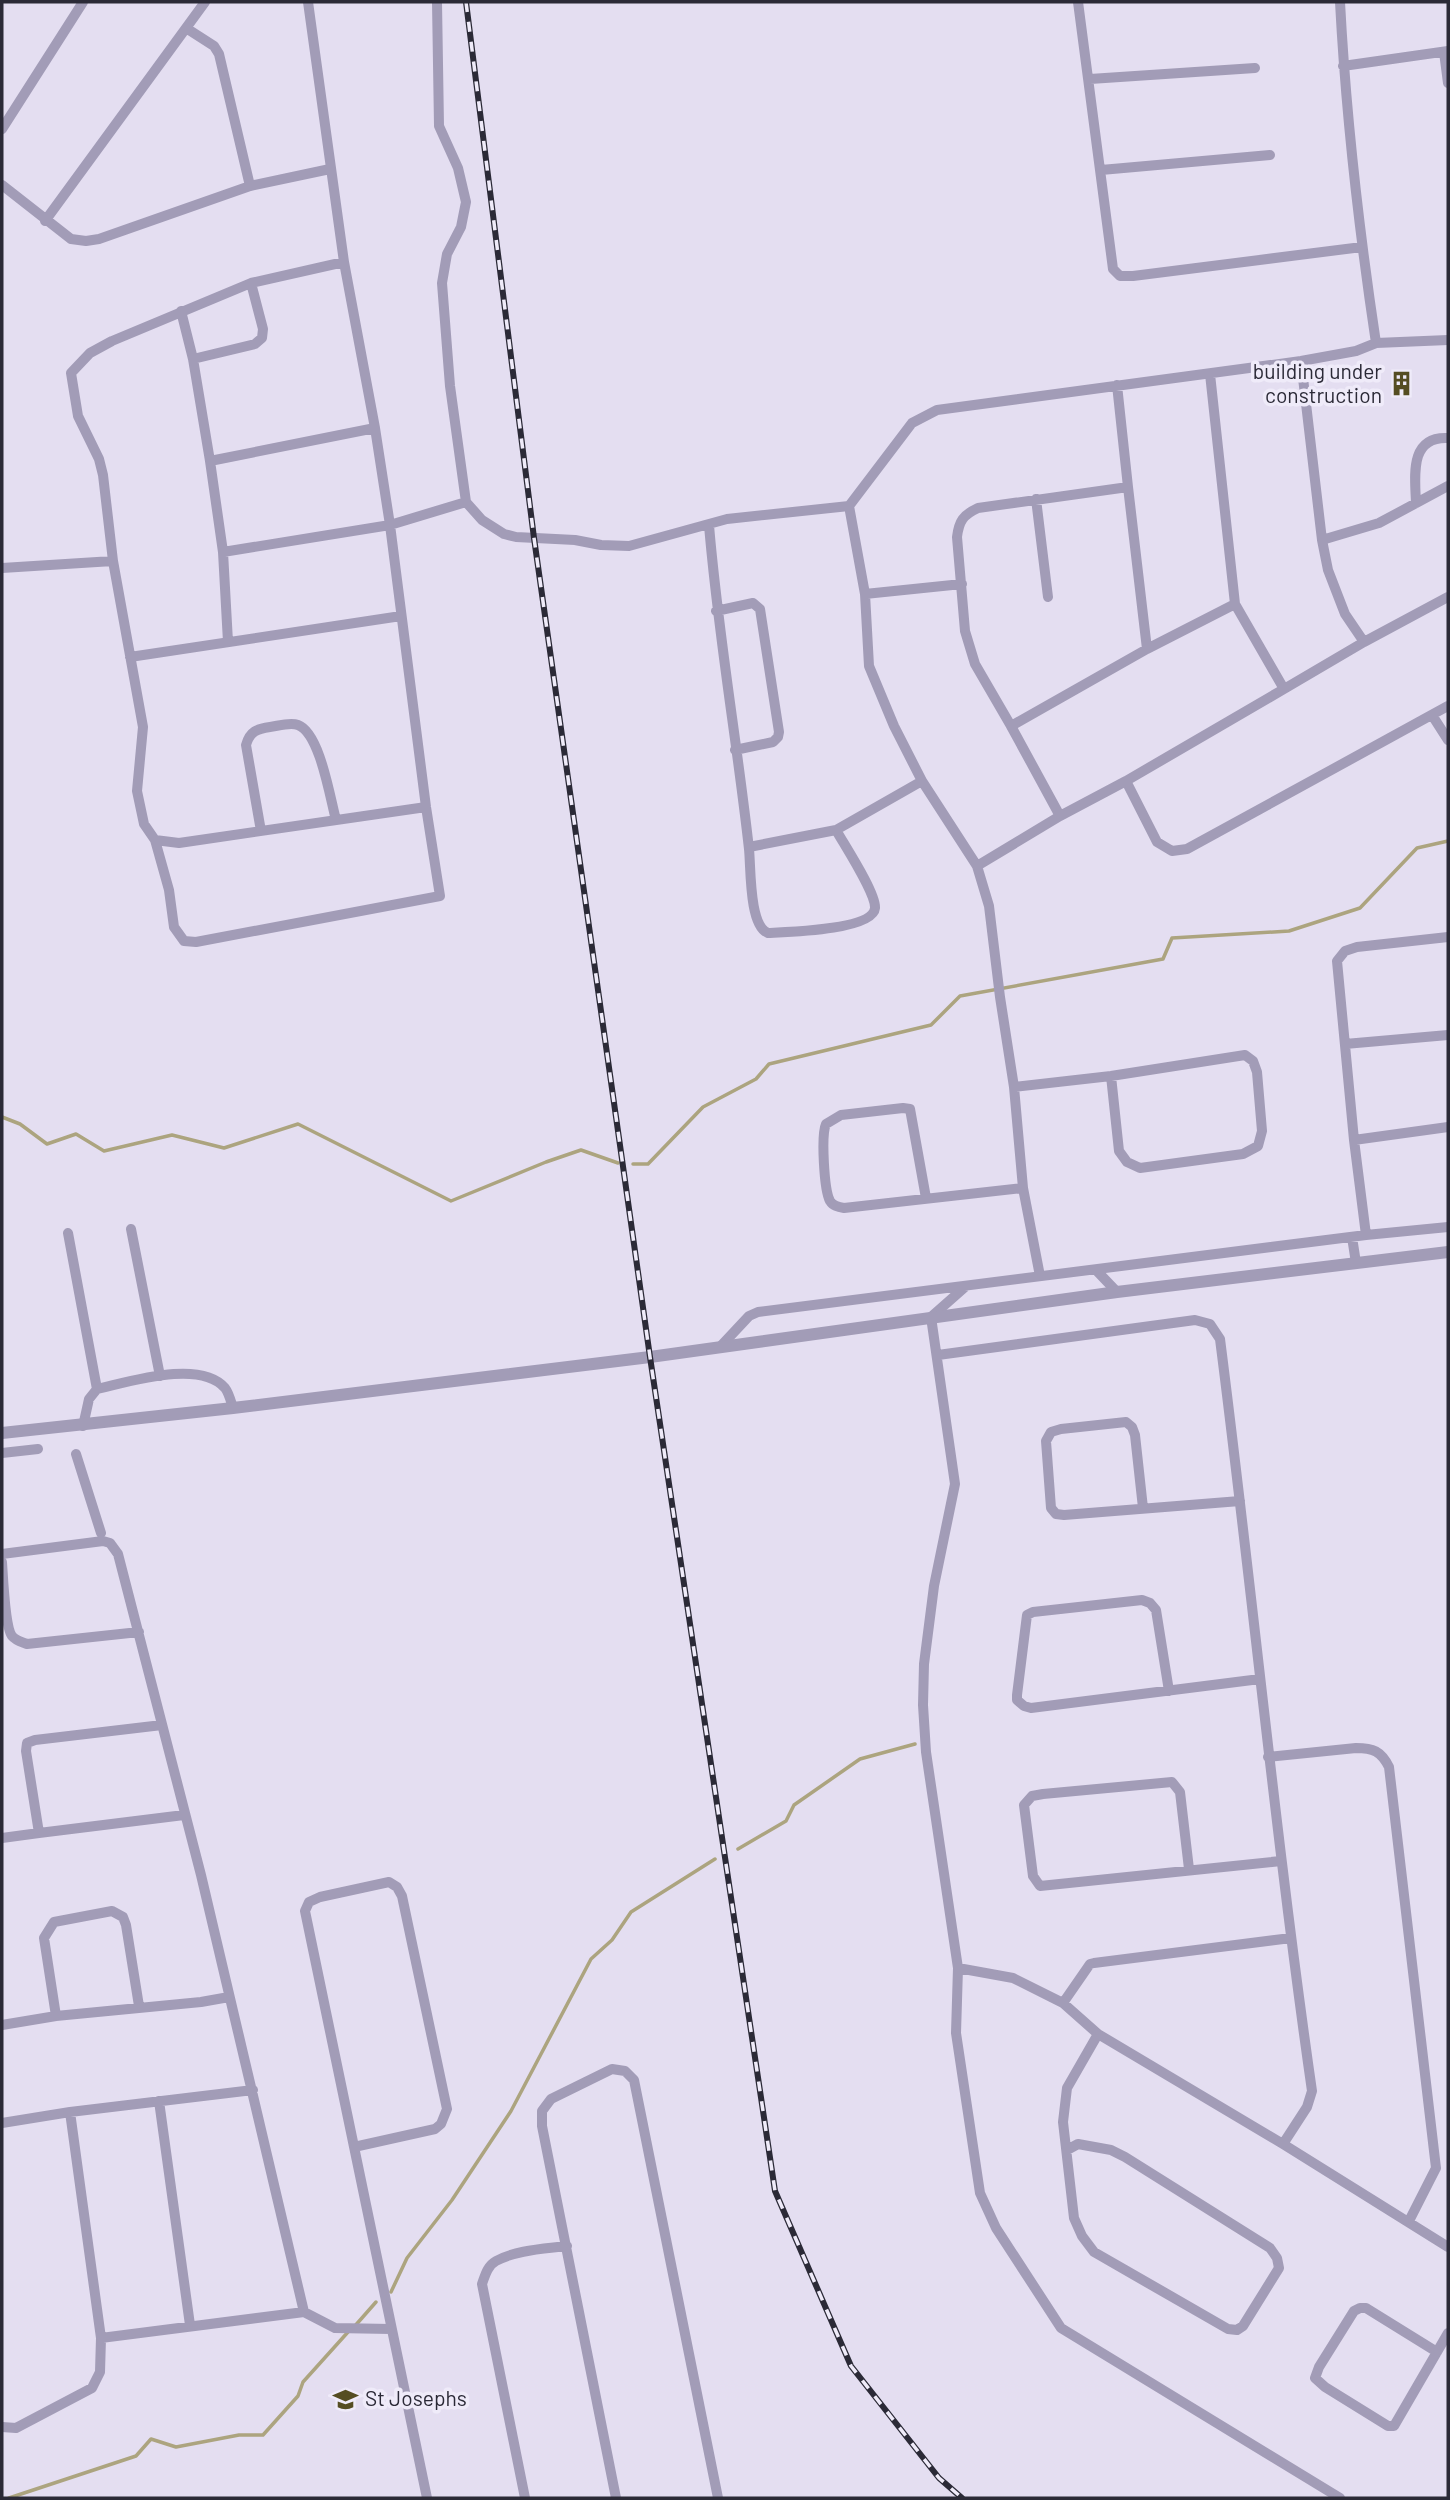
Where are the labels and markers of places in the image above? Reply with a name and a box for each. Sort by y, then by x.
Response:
place label: building under construction [1253,358,1382,407]
building icon: building under construction [1388,370,1416,398]
school or university icon: St Josephs [331,2385,359,2413]
place label: St Josephs [365,2385,467,2410]

